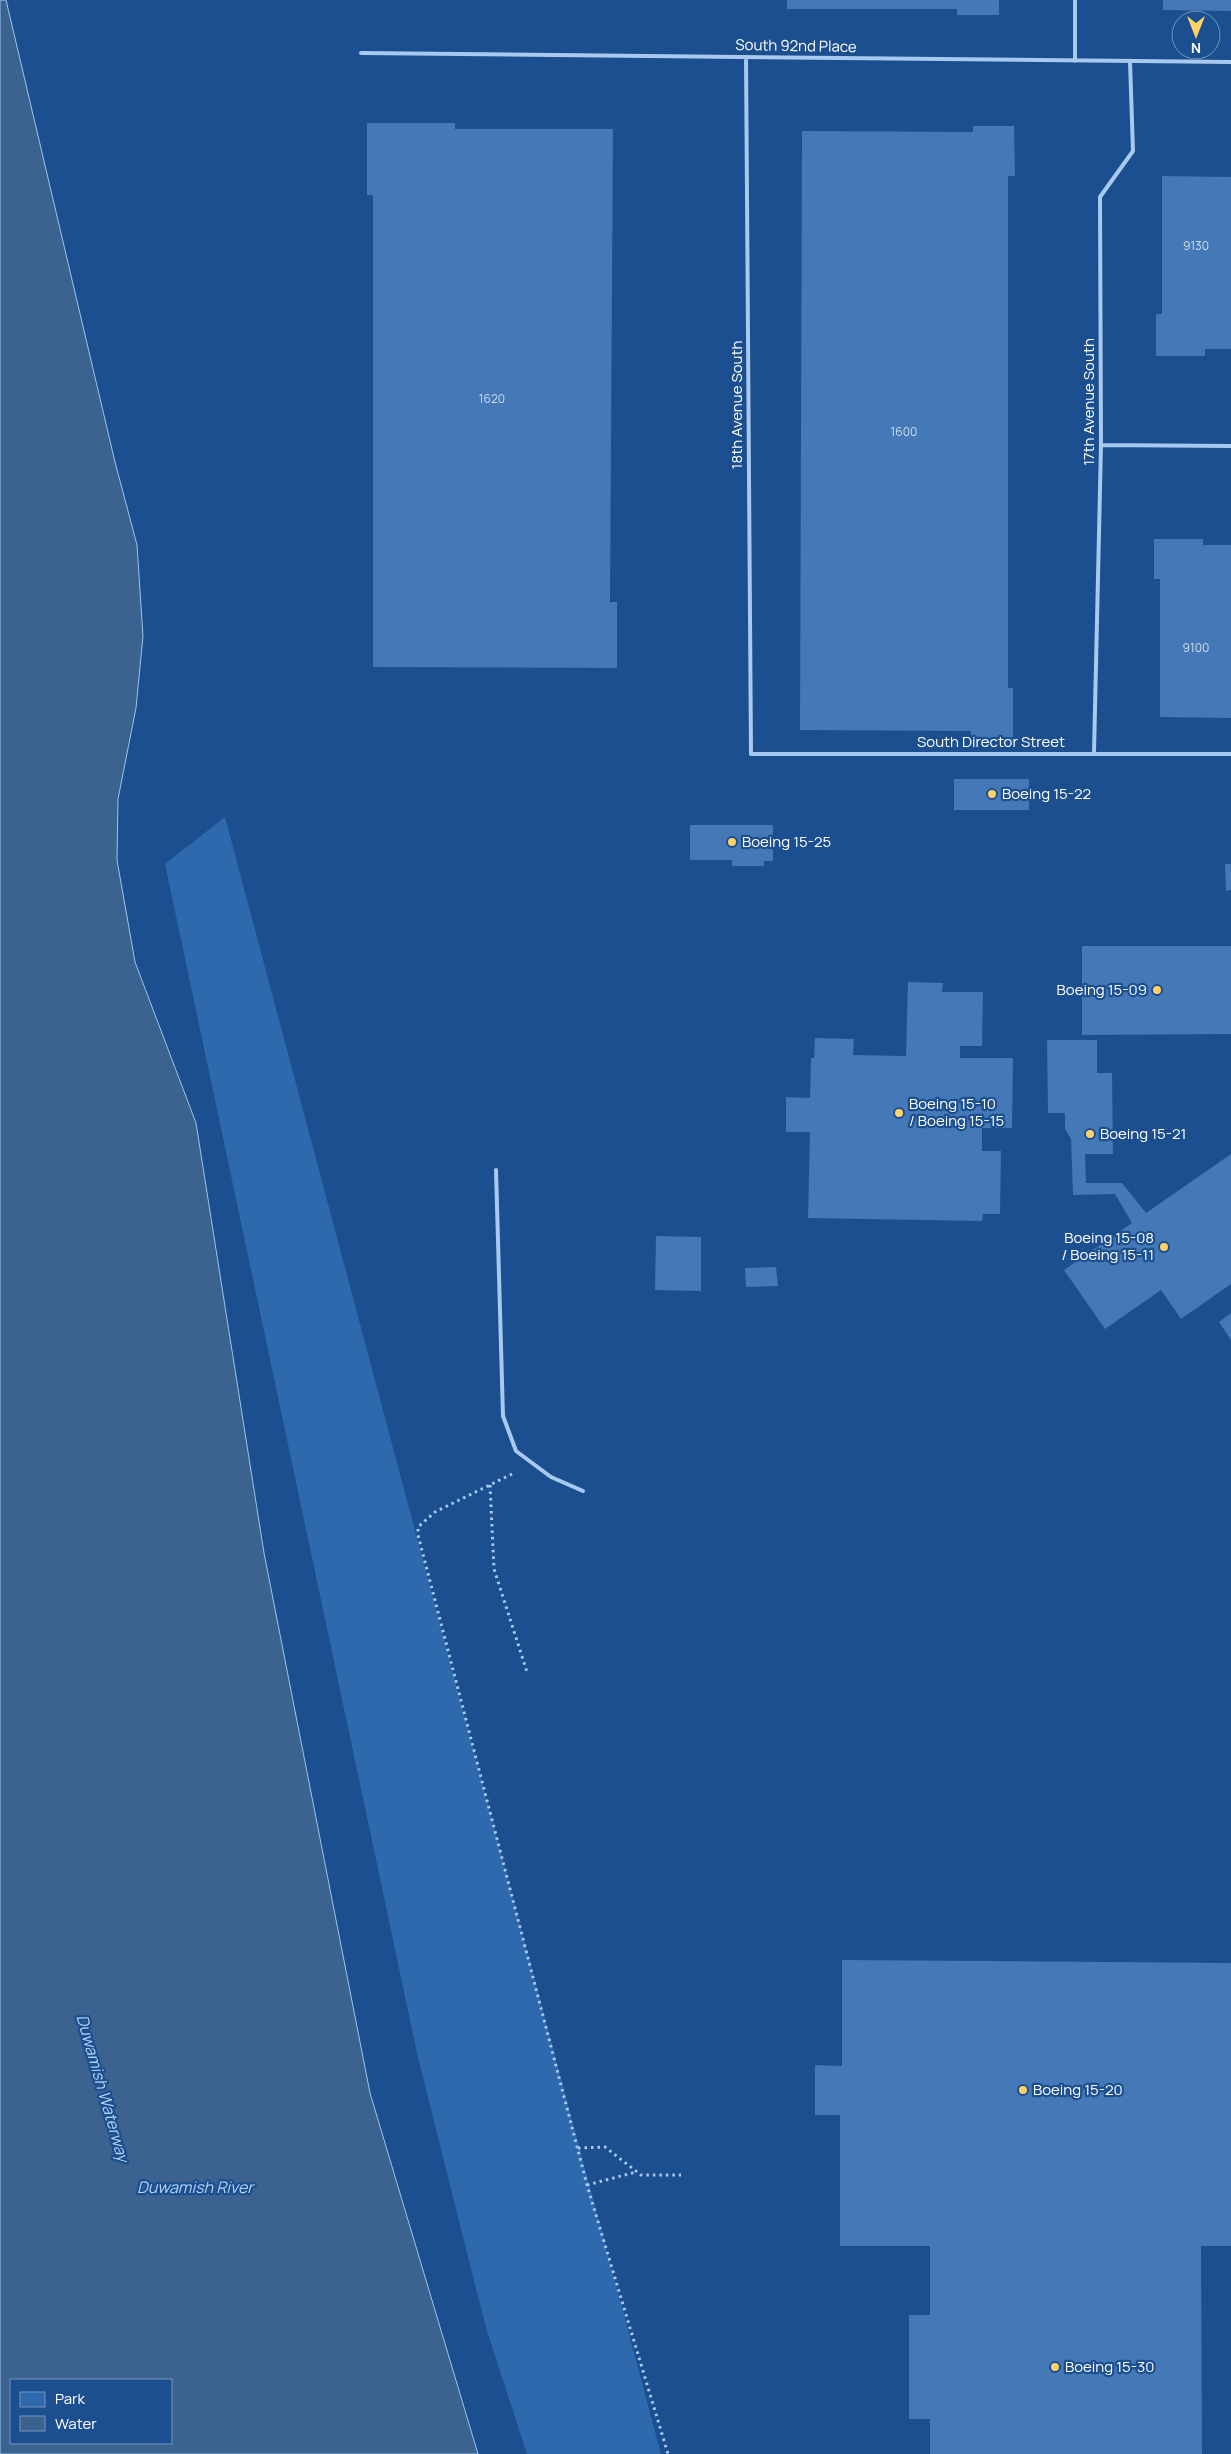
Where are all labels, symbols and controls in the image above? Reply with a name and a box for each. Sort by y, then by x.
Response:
north arrow [1171,10,1221,60]
street label: South 92nd Place [735,34,857,57]
text: N [1191,39,1201,58]
house number: 9130 [1183,237,1209,254]
street label: 17th Avenue South [1078,338,1099,466]
street label: 18th Avenue South [726,341,747,469]
house number: 1620 [479,390,505,407]
house number: 1600 [891,423,917,440]
house number: 9100 [1183,639,1209,656]
street label: South Director Street [917,731,1065,752]
place label: Boeing 15-22 [1002,783,1091,804]
marker: Boeing 15-22 [986,788,998,800]
place label: Boeing 15-25 [742,831,831,852]
marker: Boeing 15-25 [726,836,738,848]
place label: Boeing 15-09 [1057,979,1147,1000]
marker: Boeing 15-09 [1151,984,1163,996]
place label: Boeing 15-10 / Boeing 15-15 [909,1093,1004,1131]
marker: Boeing 15-10 / Boeing 15-15 [893,1107,905,1119]
place label: Boeing 15-21 [1100,1123,1186,1144]
marker: Boeing 15-21 [1084,1128,1096,1140]
place label: Boeing 15-08 / Boeing 15-11 [1062,1227,1154,1265]
marker: Boeing 15-08 / Boeing 15-11 [1158,1241,1170,1253]
water label: Duwamish Waterway [71,2012,135,2167]
place label: Boeing 15-20 [1033,2079,1123,2100]
marker: Boeing 15-20 [1017,2084,1029,2096]
water label: Duwamish River [137,2176,255,2198]
place label: Boeing 15-30 [1065,2356,1154,2377]
marker: Boeing 15-30 [1049,2361,1061,2373]
legend [10,2379,172,2444]
text: Park [55,2388,85,2409]
text: Water [55,2413,97,2434]

